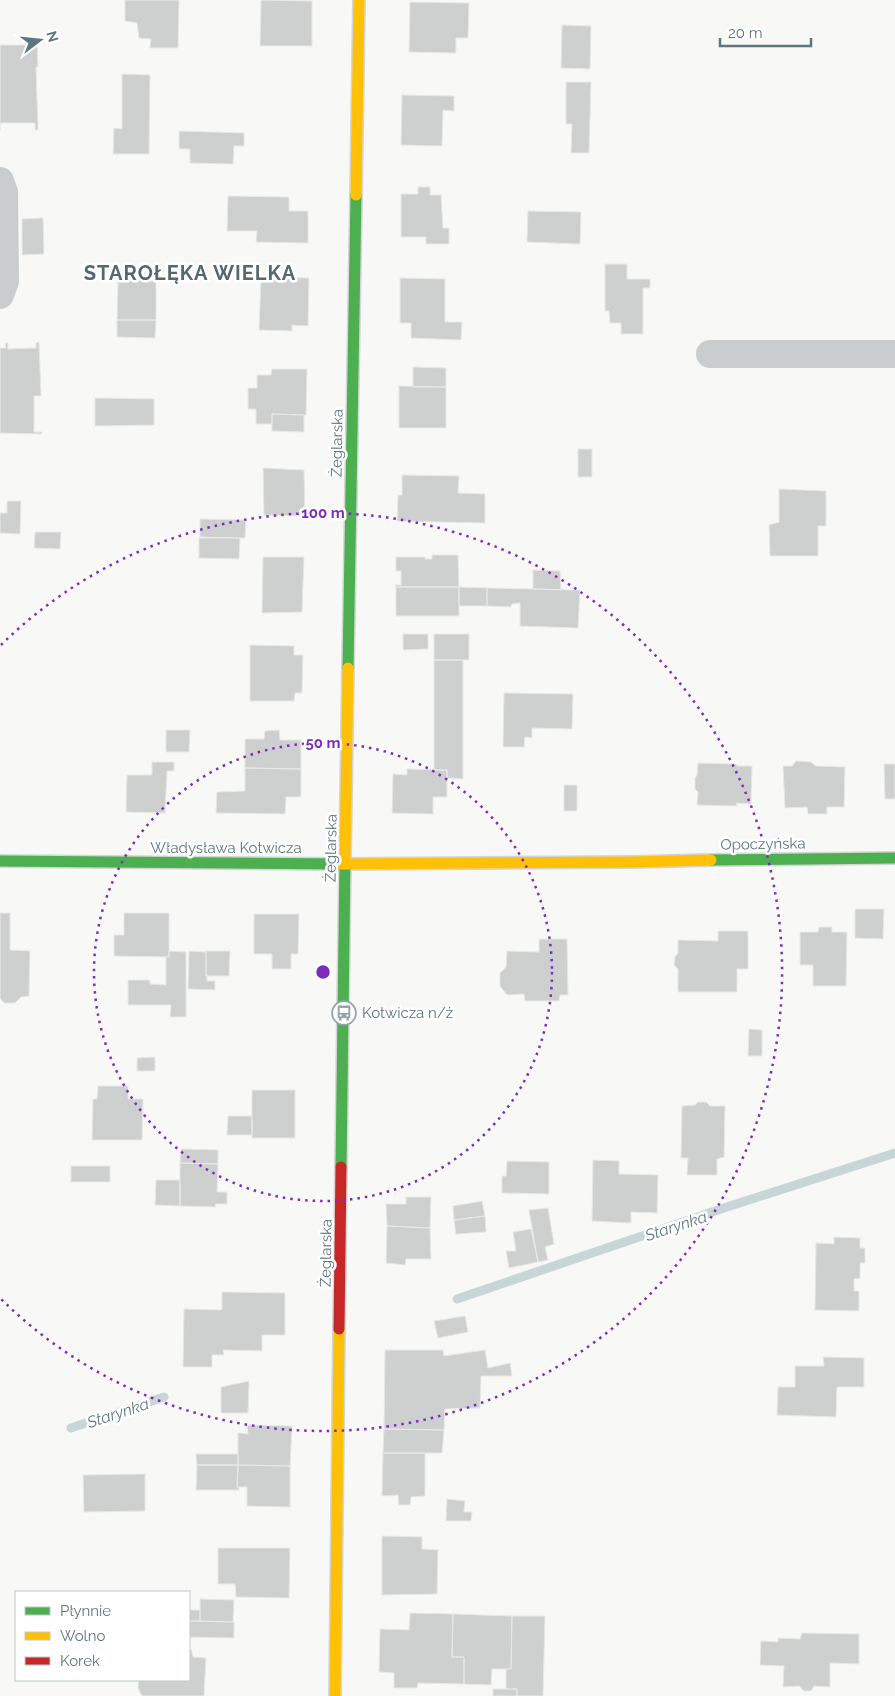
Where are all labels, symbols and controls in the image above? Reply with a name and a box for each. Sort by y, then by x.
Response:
north arrow [15,15,65,65]
scale bar [720,15,811,47]
text: 20 m [728,24,763,42]
text: N [43,29,62,44]
district label: STAROŁĘKA WIELKA [84,261,296,285]
street label: Żeglarska [326,409,347,477]
text: 100 m [301,504,345,522]
text: 50 m [305,734,341,752]
street label: Żeglarska [320,814,341,882]
street label: Opoczyńska [720,834,806,854]
street label: Władysława Kotwicza [150,839,302,857]
centre of rings [314,963,332,981]
bus stop icon: Kotwicza n/ż [331,1000,357,1026]
place label: Kotwicza n/ż [362,1004,453,1022]
water label: Starynka [642,1207,710,1245]
street label: Żeglarska [315,1219,336,1287]
water label: Starynka [84,1394,152,1432]
legend [15,1591,190,1681]
text: Płynnie [60,1602,111,1620]
text: Wolno [60,1627,105,1645]
text: Korek [60,1652,100,1670]

